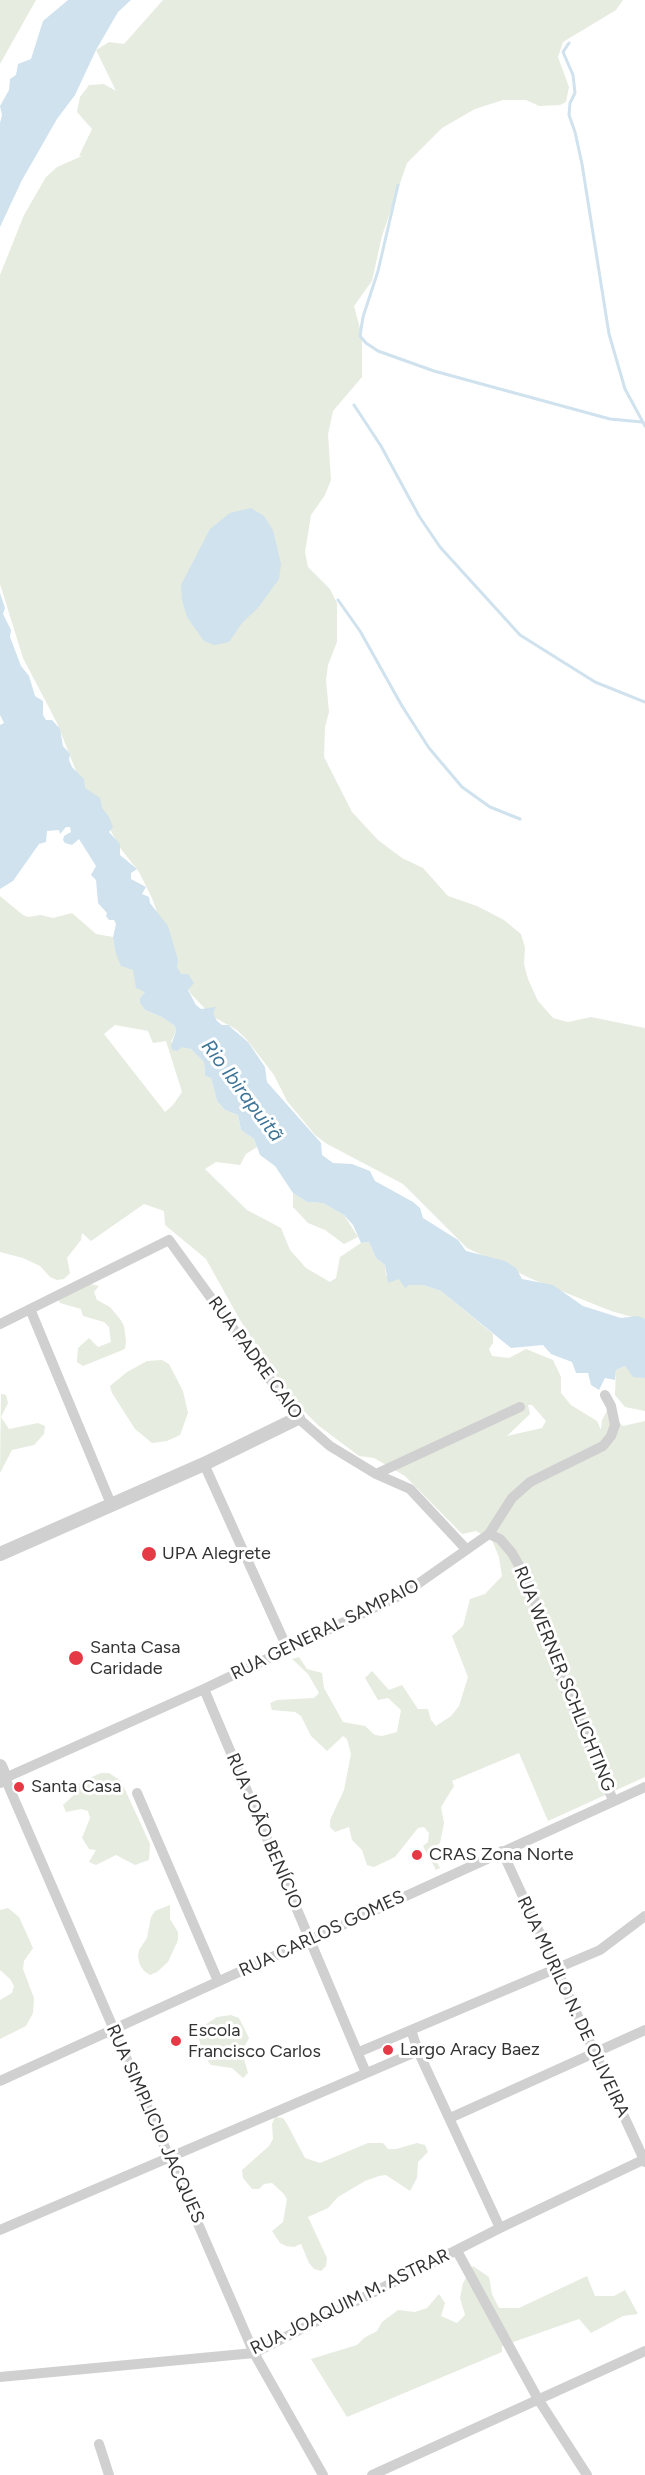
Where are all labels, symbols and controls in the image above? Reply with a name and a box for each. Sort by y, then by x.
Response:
water label: Rio Ibirapuitã [196,1035,288,1147]
street label: RUA PADRE CAIO [203,1293,307,1423]
place label: UPA Alegrete [162,1543,271,1565]
marker: UPA Alegrete [140,1545,158,1563]
street label: RUA WERNER SCHLICHTING [509,1563,619,1795]
street label: RUA GENERAL SAMPAIO [227,1575,423,1685]
place label: Santa Casa Caridade [90,1637,180,1680]
marker: Santa Casa Caridade [67,1649,85,1667]
street label: RUA JOÃO BENÍCIO [221,1750,307,1912]
place label: Santa Casa [31,1776,121,1798]
marker: Santa Casa [12,1780,26,1794]
place label: CRAS Zona Norte [429,1844,574,1866]
marker: CRAS Zona Norte [410,1848,424,1862]
street label: RUA CARLOS GOMES [236,1886,408,1982]
street label: RUA MURILO N. DE OLIVEIRA [512,1893,634,2121]
place label: Escola Francisco Carlos [188,2020,321,2062]
street label: RUA SIMPLICIO JACQUES [101,2021,209,2227]
marker: Escola Francisco Carlos [169,2034,183,2048]
place label: Largo Aracy Baez [400,2039,540,2061]
marker: Largo Aracy Baez [381,2043,395,2057]
street label: RUA JOAQUIM M. ASTRAR [247,2244,453,2360]

